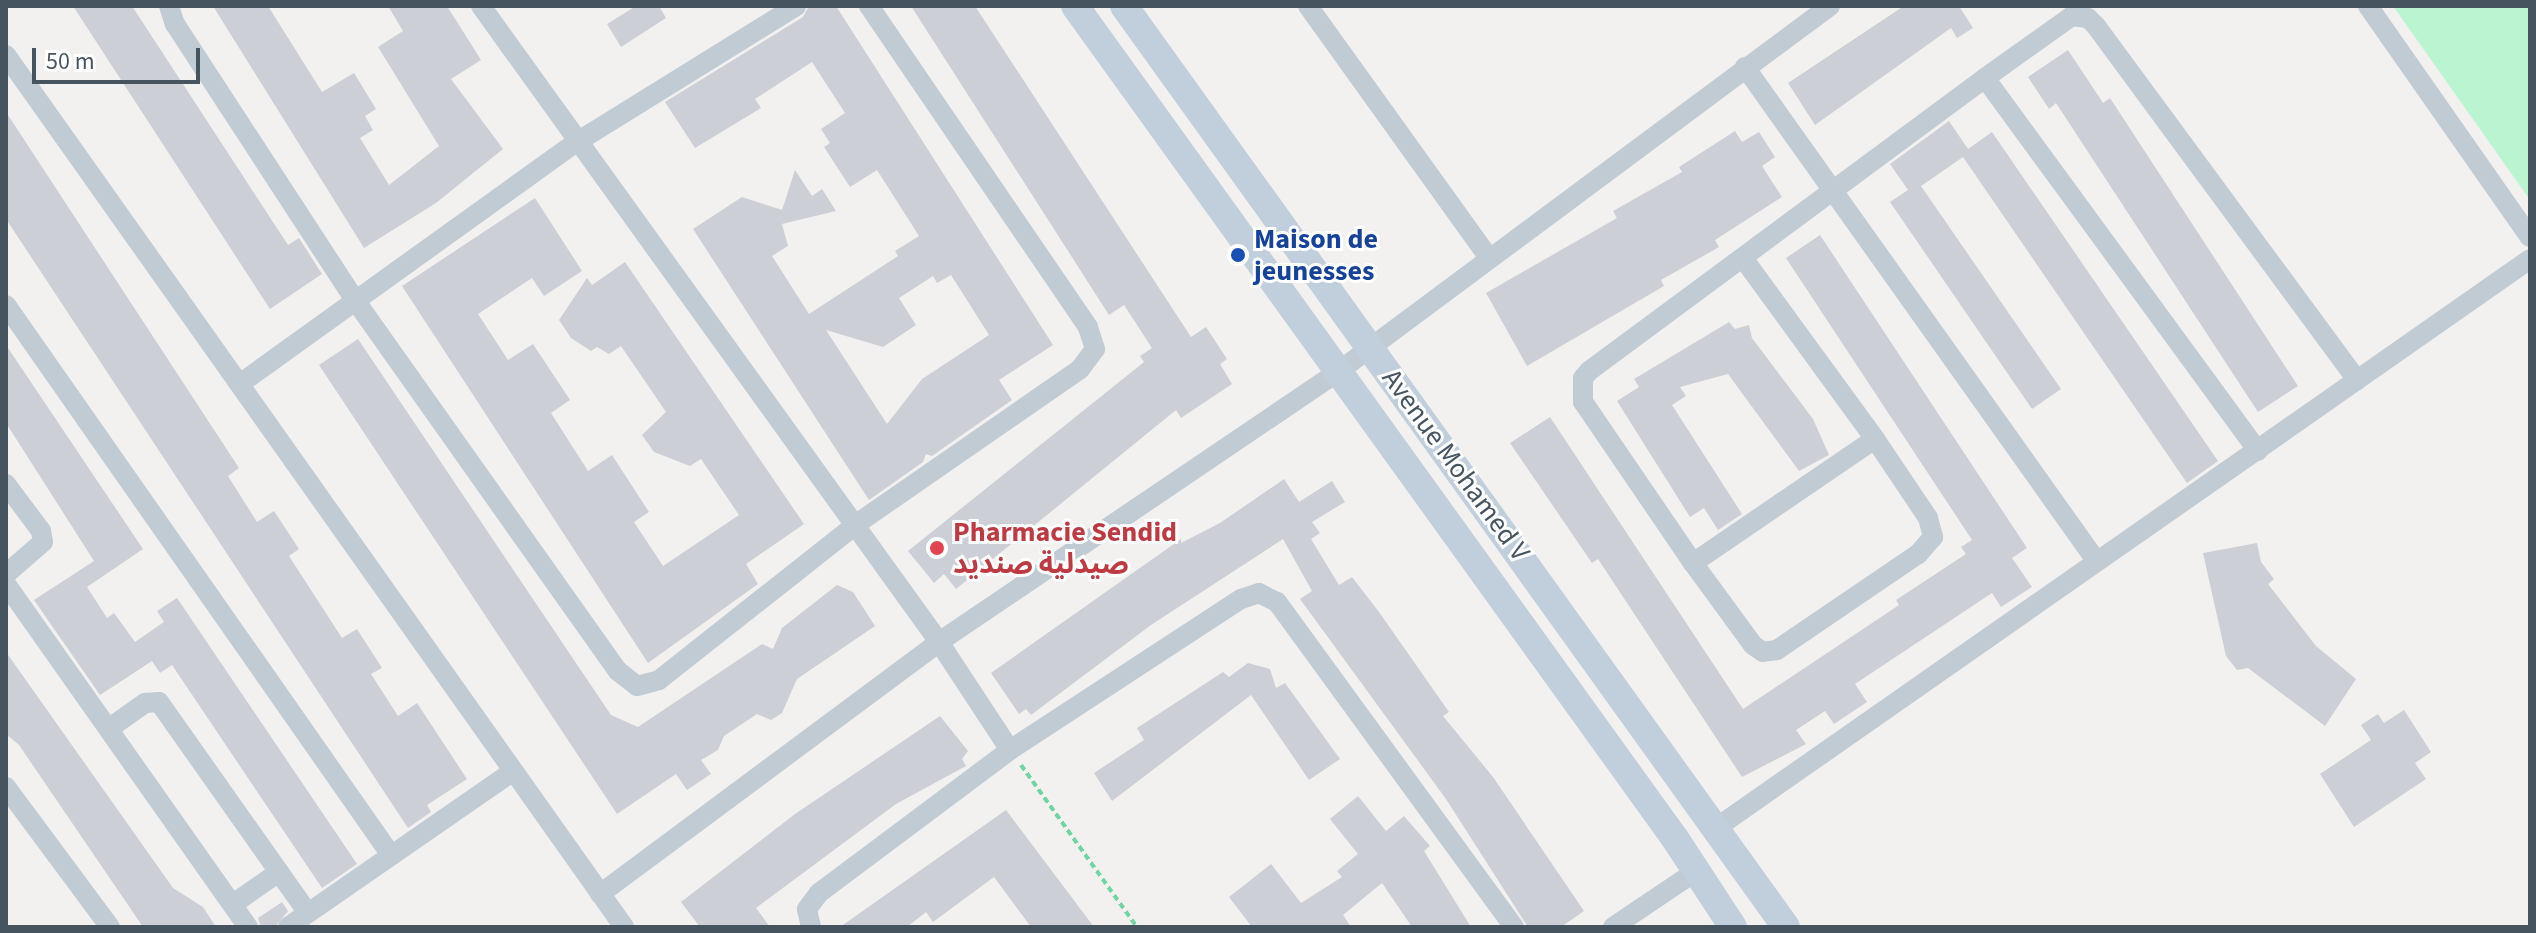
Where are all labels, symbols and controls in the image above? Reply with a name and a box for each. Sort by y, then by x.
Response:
scale bar [36,32,204,82]
text: 50 m [46,44,95,79]
place label: Maison de jeunesses [1254,222,1378,288]
marker: Maison de jeunesses [1229,246,1247,264]
street label: Avenue Mohamed V [1375,362,1537,568]
place label: Pharmacie Sendid صيدلية صنديد [953,515,1177,581]
marker: Pharmacie Sendid صيدلية صنديد [928,539,946,557]

